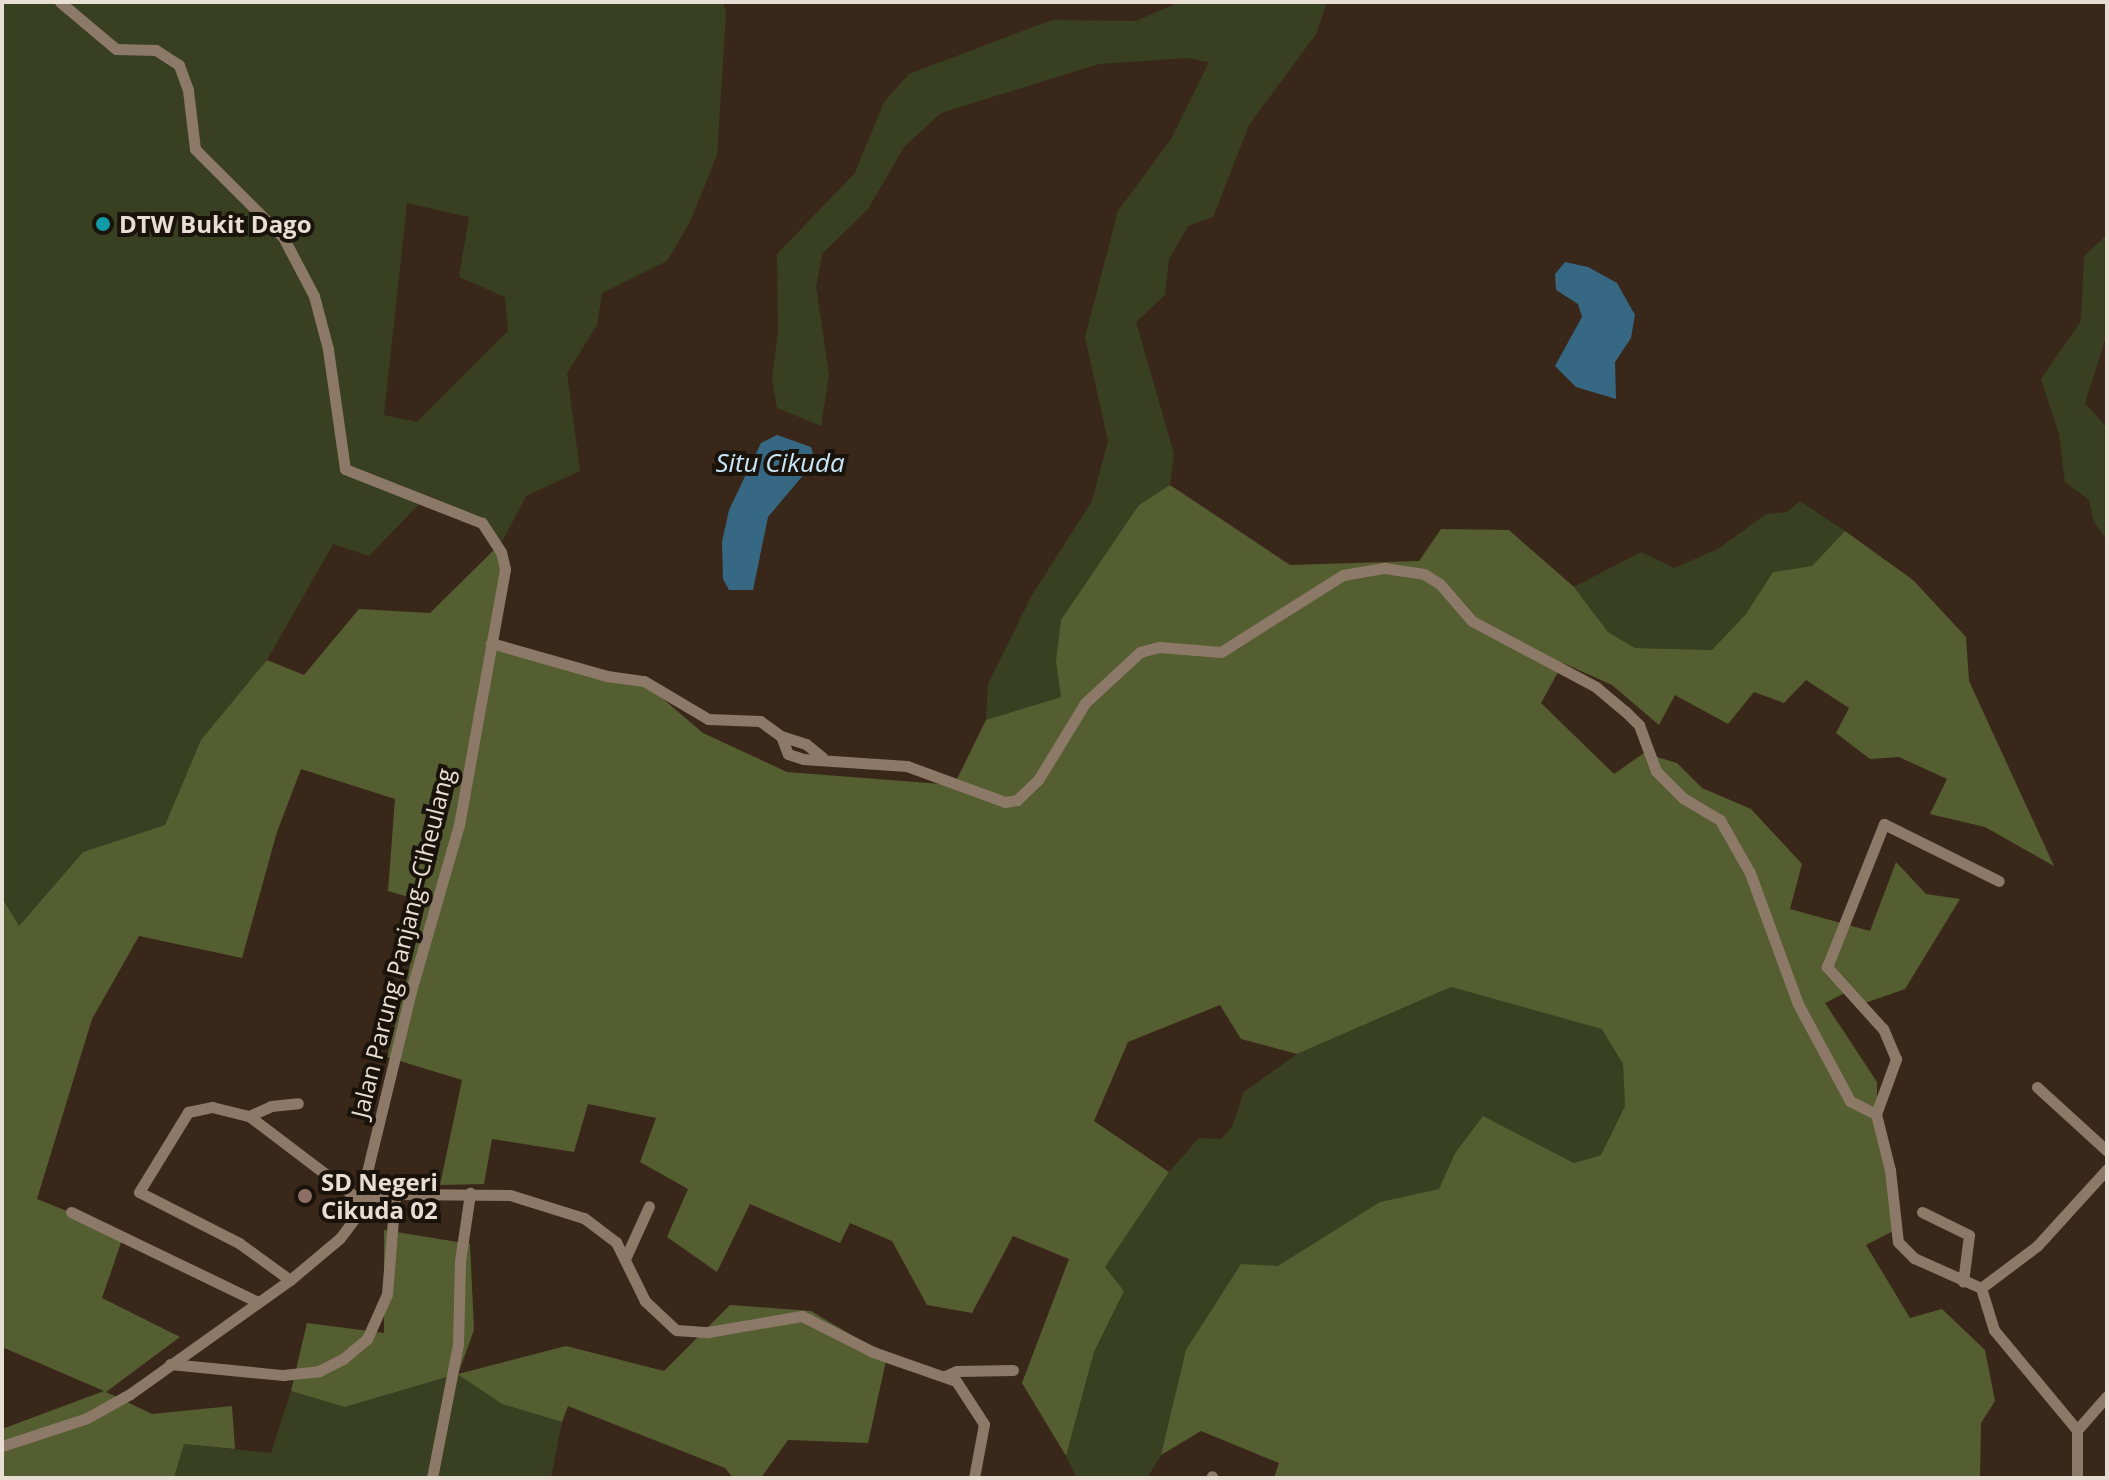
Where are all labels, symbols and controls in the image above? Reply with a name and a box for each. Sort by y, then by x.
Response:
place label: DTW Bukit Dago [119,210,312,238]
marker: DTW Bukit Dago [94,215,112,233]
water label: Situ Cikuda [715,447,845,479]
street label: Jalan Parung Panjang–Ciheulang [345,765,459,1121]
place label: SD Negeri Cikuda 02 [321,1168,438,1224]
marker: SD Negeri Cikuda 02 [296,1187,314,1205]

